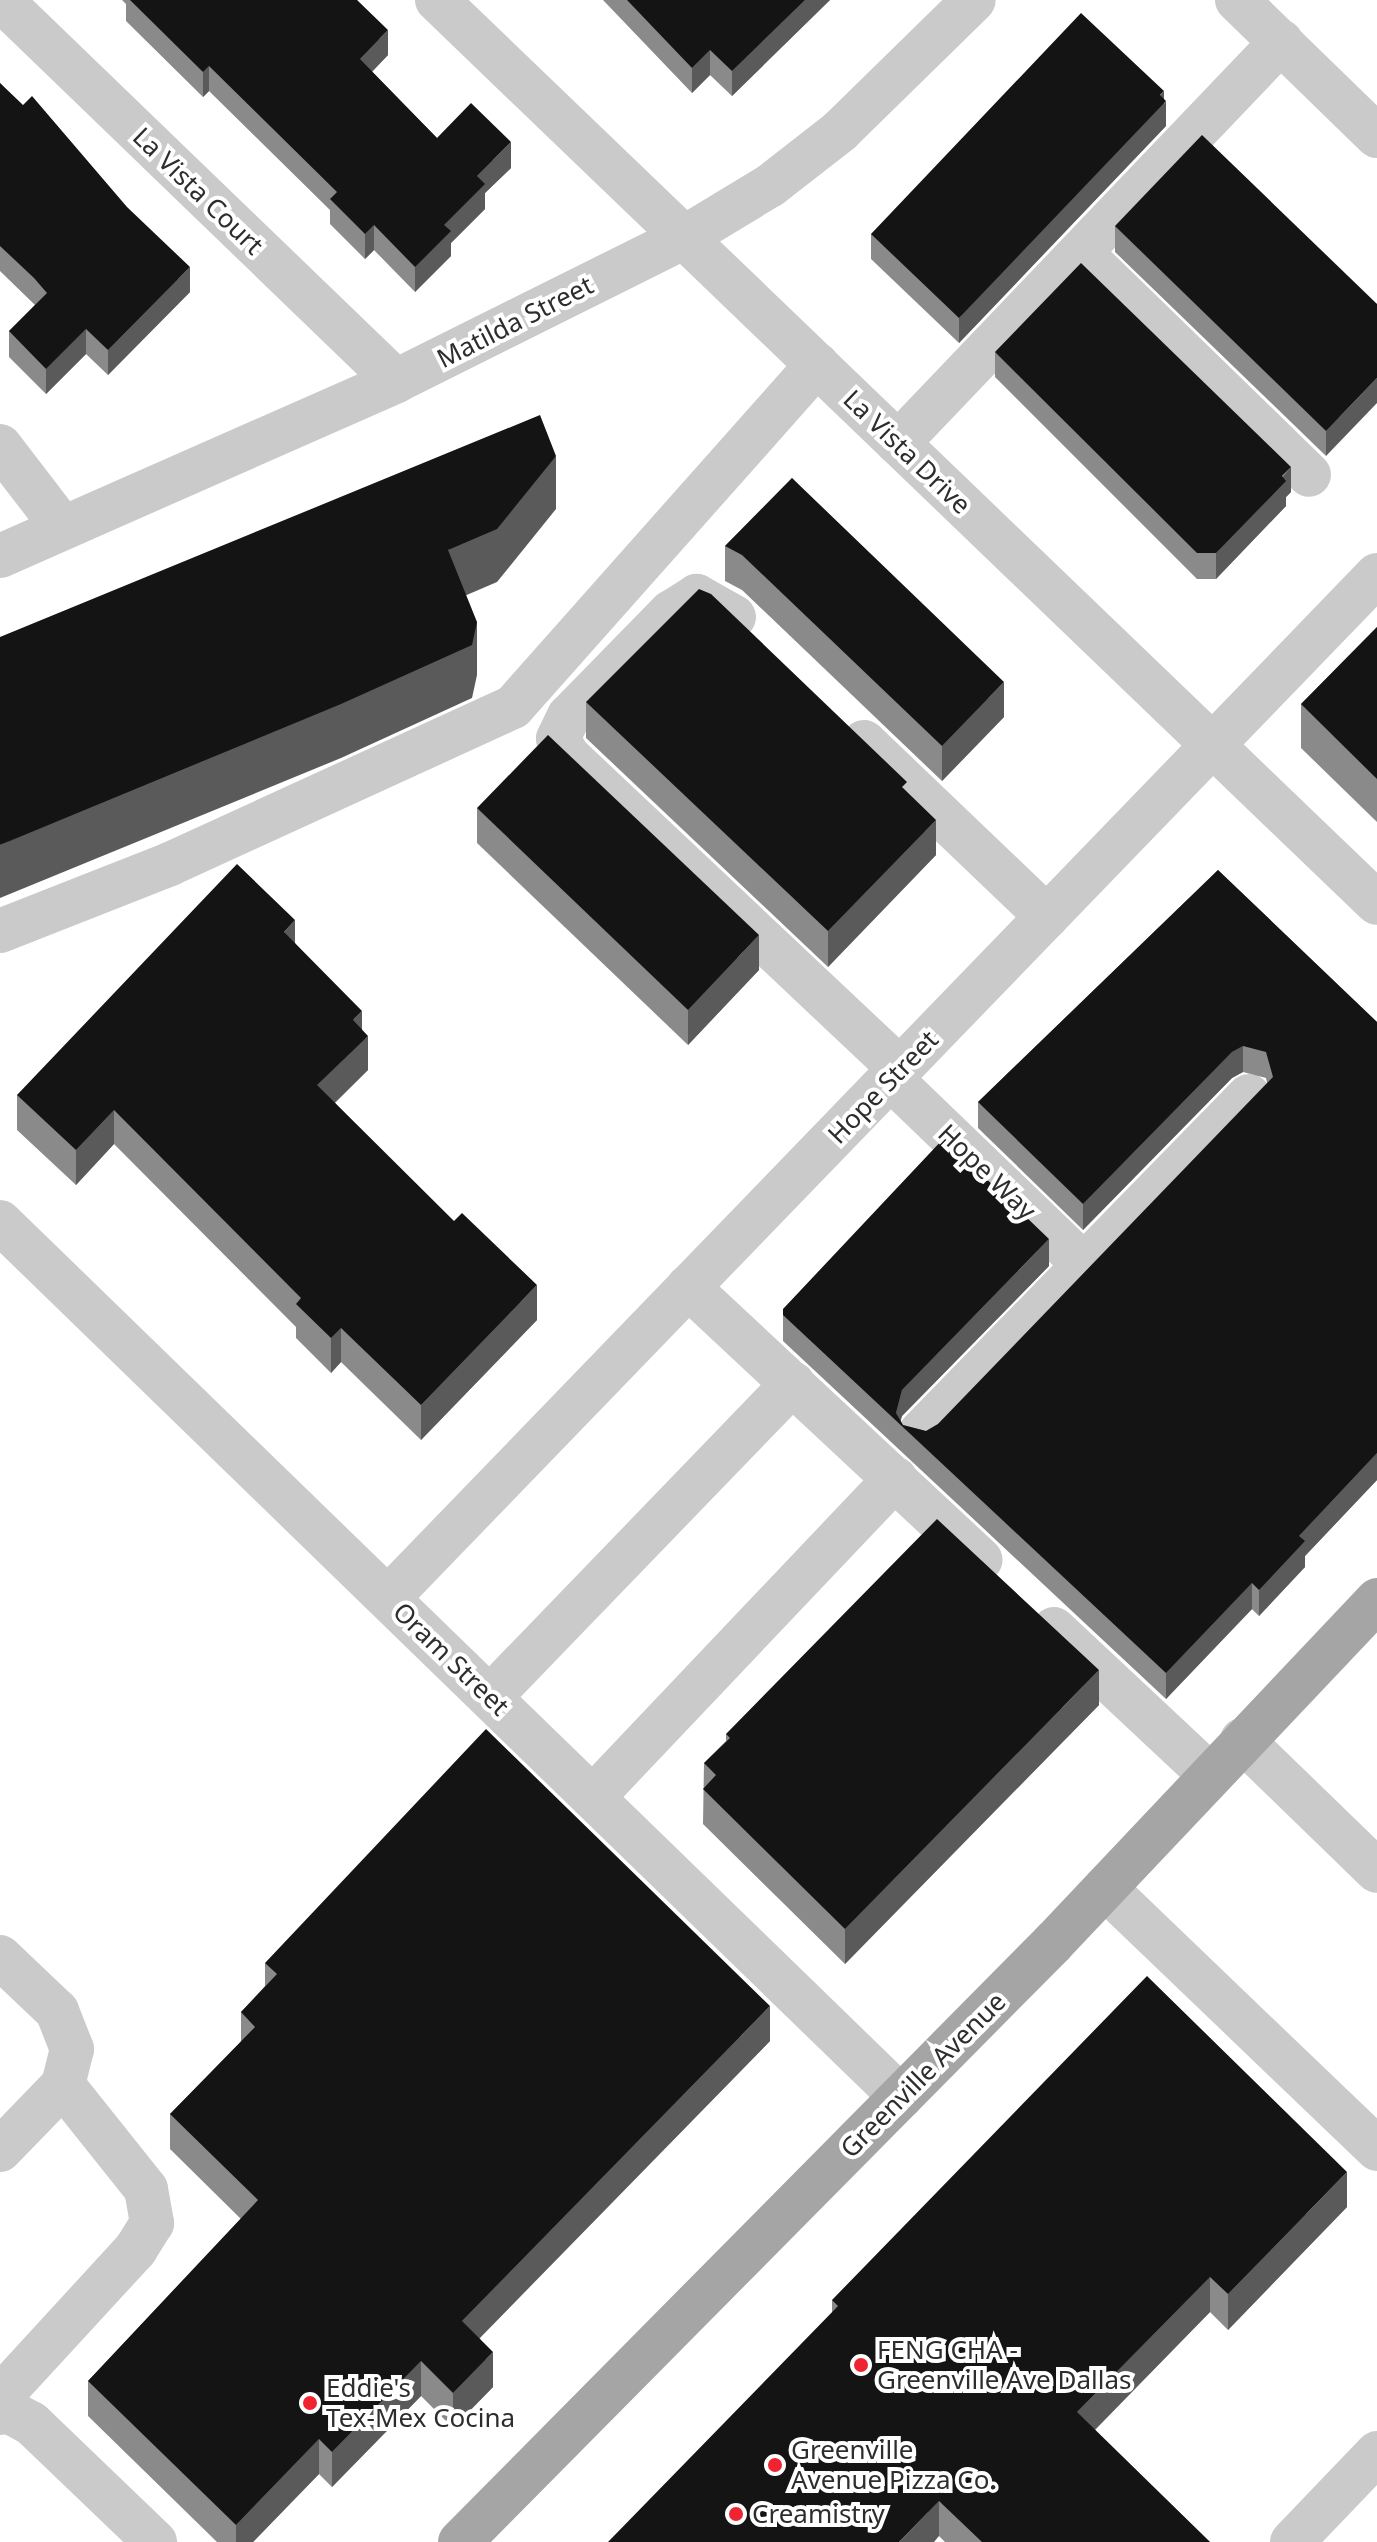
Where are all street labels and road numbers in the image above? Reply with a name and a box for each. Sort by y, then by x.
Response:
street label: La Vista Court [126,121,270,261]
street label: Matilda Street [432,269,598,375]
street label: La Vista Drive [837,384,977,520]
street label: Hope Street [821,1024,945,1150]
street label: Hope Way [932,1118,1042,1226]
street label: Oram Street [387,1596,515,1722]
street label: Greenville Avenue [834,1986,1012,2164]

